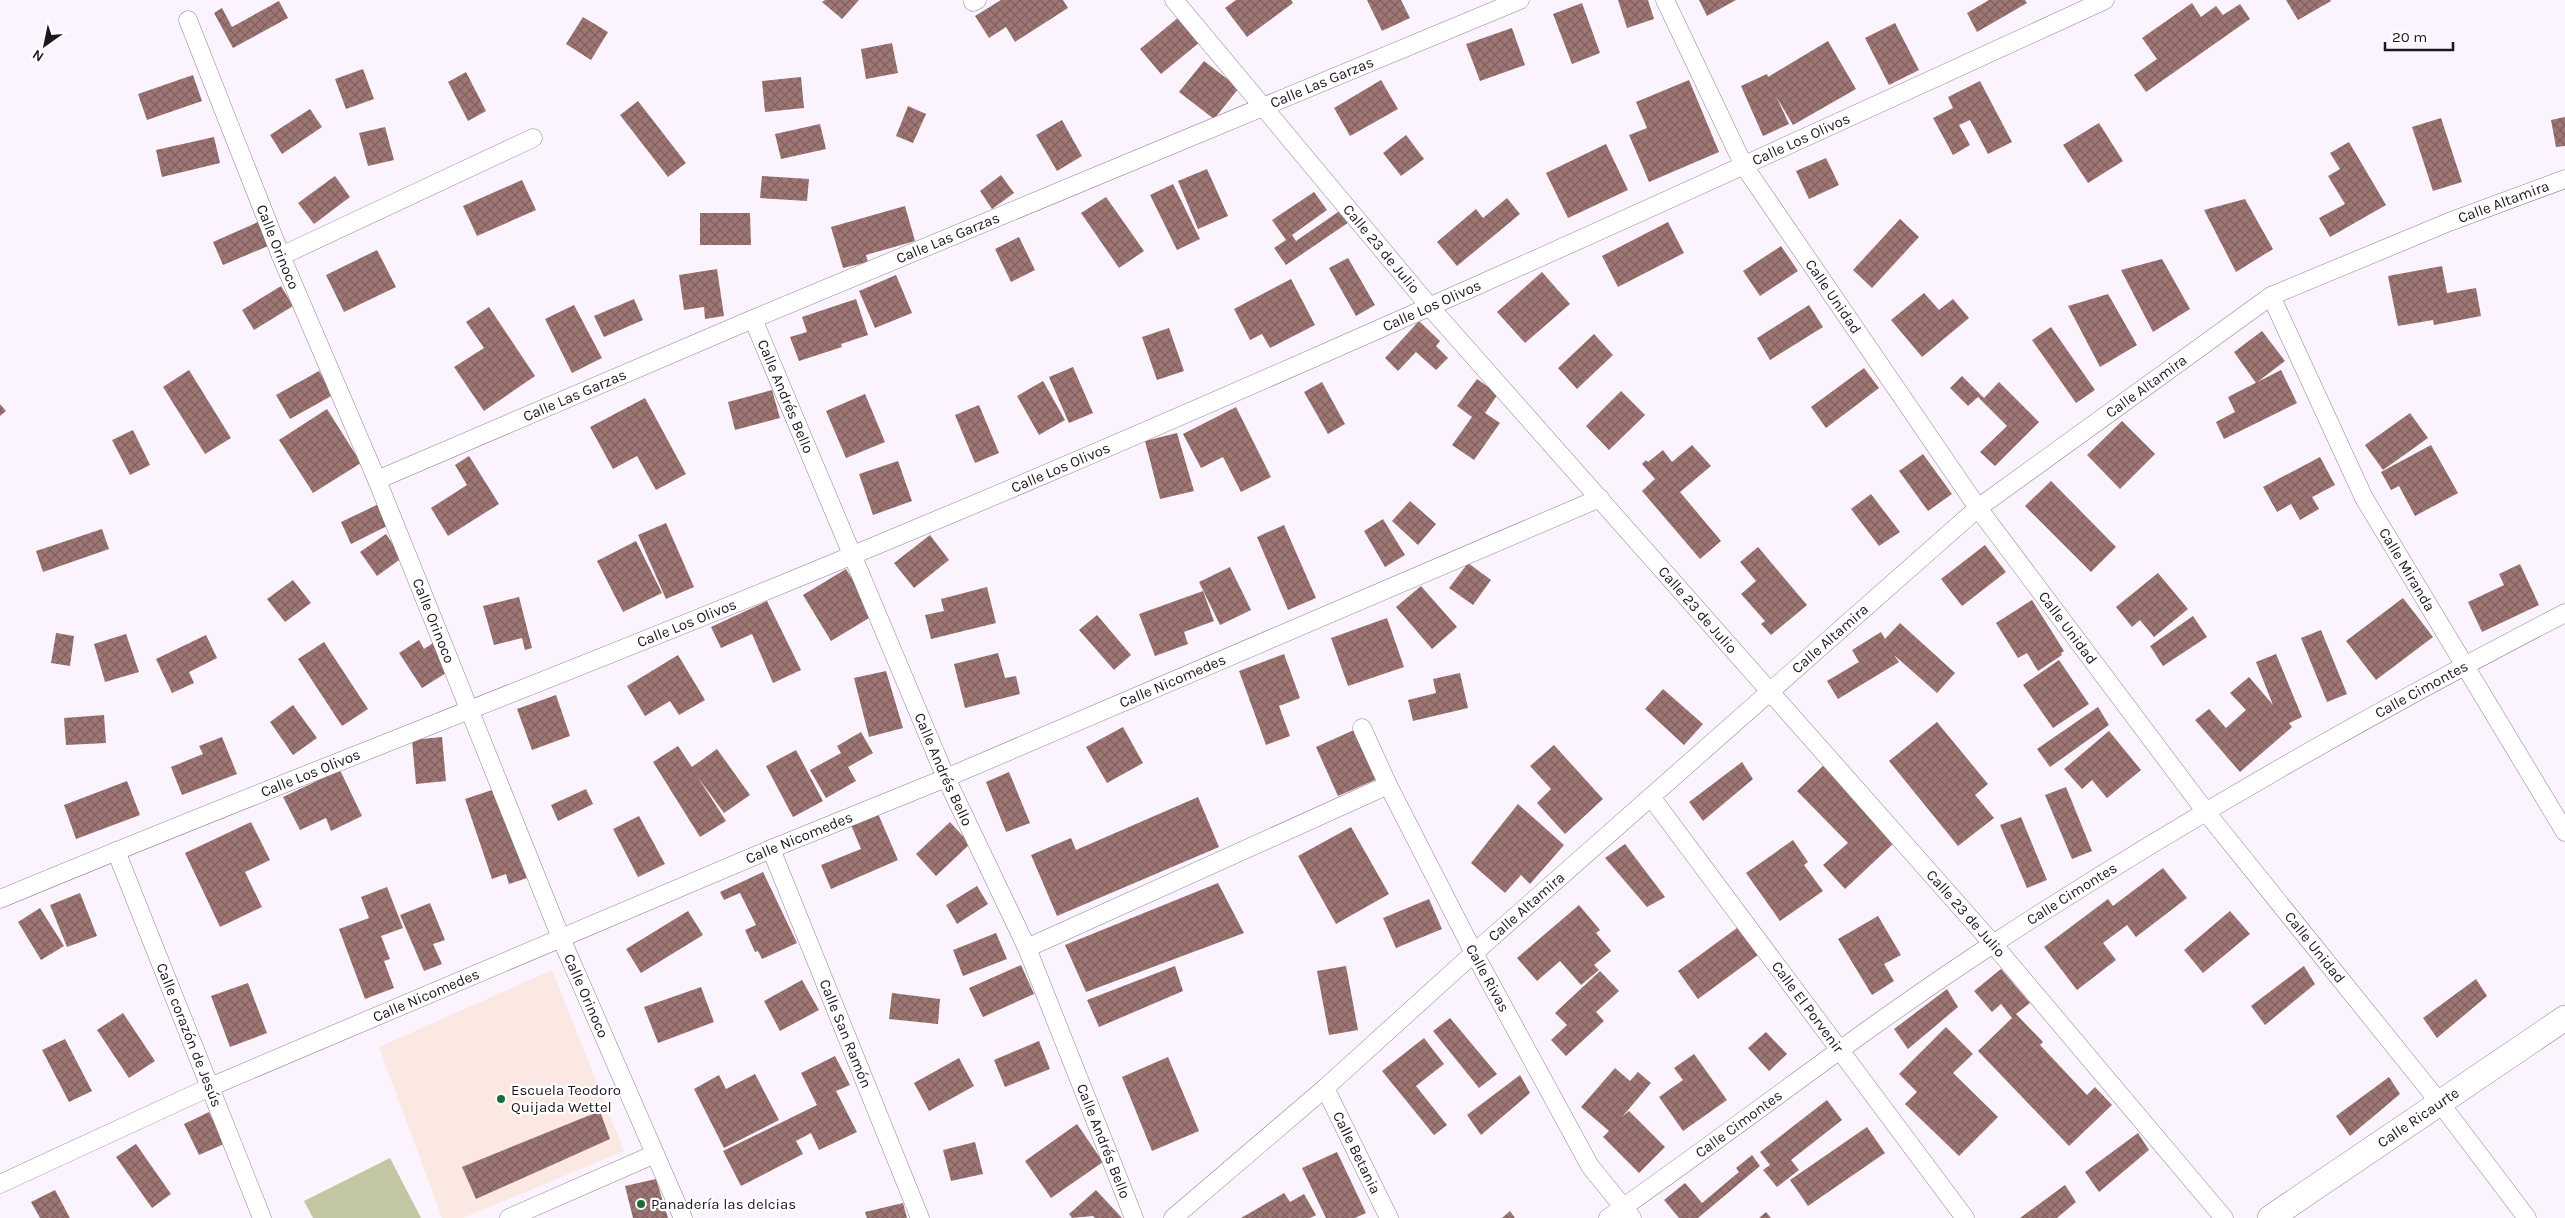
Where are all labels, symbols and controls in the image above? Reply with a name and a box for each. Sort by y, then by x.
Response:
north arrow [20,20,70,70]
scale bar [2385,20,2452,52]
text: 20 m [2392,28,2427,46]
text: N [29,46,47,65]
street label: Calle Las Garzas [1267,53,1376,112]
street label: Calle Los Olivos [1749,109,1853,169]
street label: Calle Altamira [2455,177,2552,227]
street label: Calle 23 de Julio [1339,201,1424,297]
street label: Calle Orinoco [253,202,303,292]
street label: Calle Las Garzas [893,208,1002,268]
street label: Calle Unidad [1801,256,1865,337]
street label: Calle Los Olivos [1380,276,1484,335]
street label: Calle Andrés Bello [754,337,817,456]
street label: Calle Altamira [2102,351,2190,422]
street label: Calle Las Garzas [520,365,629,425]
street label: Calle Los Olivos [1008,439,1113,497]
street label: Calle Miranda [2375,525,2439,615]
street label: Calle 23 de Julio [1654,563,1741,657]
street label: Calle Orinoco [408,576,459,666]
street label: Calle Unidad [2035,588,2101,668]
street label: Calle Los Olivos [634,595,739,651]
street label: Calle Altamira [1788,600,1872,677]
street label: Calle Nicomedes [1117,650,1229,712]
street label: Calle Cimontes [2372,657,2471,722]
street label: Calle Andrés Bello [911,710,977,829]
street label: Calle Los Olivos [258,745,363,801]
street label: Calle Nicomedes [743,808,855,868]
street label: Calle Cimontes [2023,859,2120,929]
street label: Calle 23 de Julio [1923,866,2009,961]
street label: Calle Altamira [1484,868,1568,945]
street label: Calle Unidad [2281,908,2349,987]
street label: Calle Rivas [1462,941,1513,1015]
street label: Calle Orinoco [560,951,612,1041]
street label: Calle El Porvenir [1768,958,1848,1057]
street label: Calle corazón de Jesús [152,960,226,1110]
street label: Calle Nicomedes [370,965,482,1026]
street label: Calle San Ramón [815,976,876,1091]
place label: Escuela Teodoro Quijada Wettel [511,1081,621,1116]
street label: Calle Andrés Bello [1073,1081,1134,1201]
street label: Calle Ricaurte [2374,1084,2462,1152]
street label: Calle Cimontes [1692,1086,1786,1162]
marker: Escuela Teodoro Quijada Wettel [495,1093,507,1105]
street label: Calle Betania [1329,1108,1385,1197]
place label: Panadería las delcias [651,1195,796,1213]
marker: Panadería las delcias [635,1198,647,1210]

